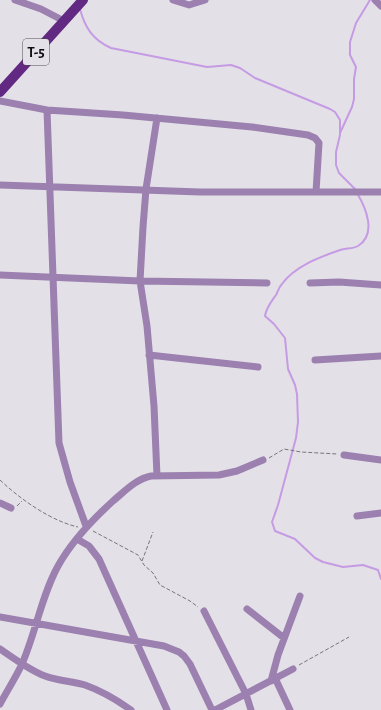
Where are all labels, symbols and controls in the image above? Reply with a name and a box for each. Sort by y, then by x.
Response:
road number: T-5 [23,39,49,65]

